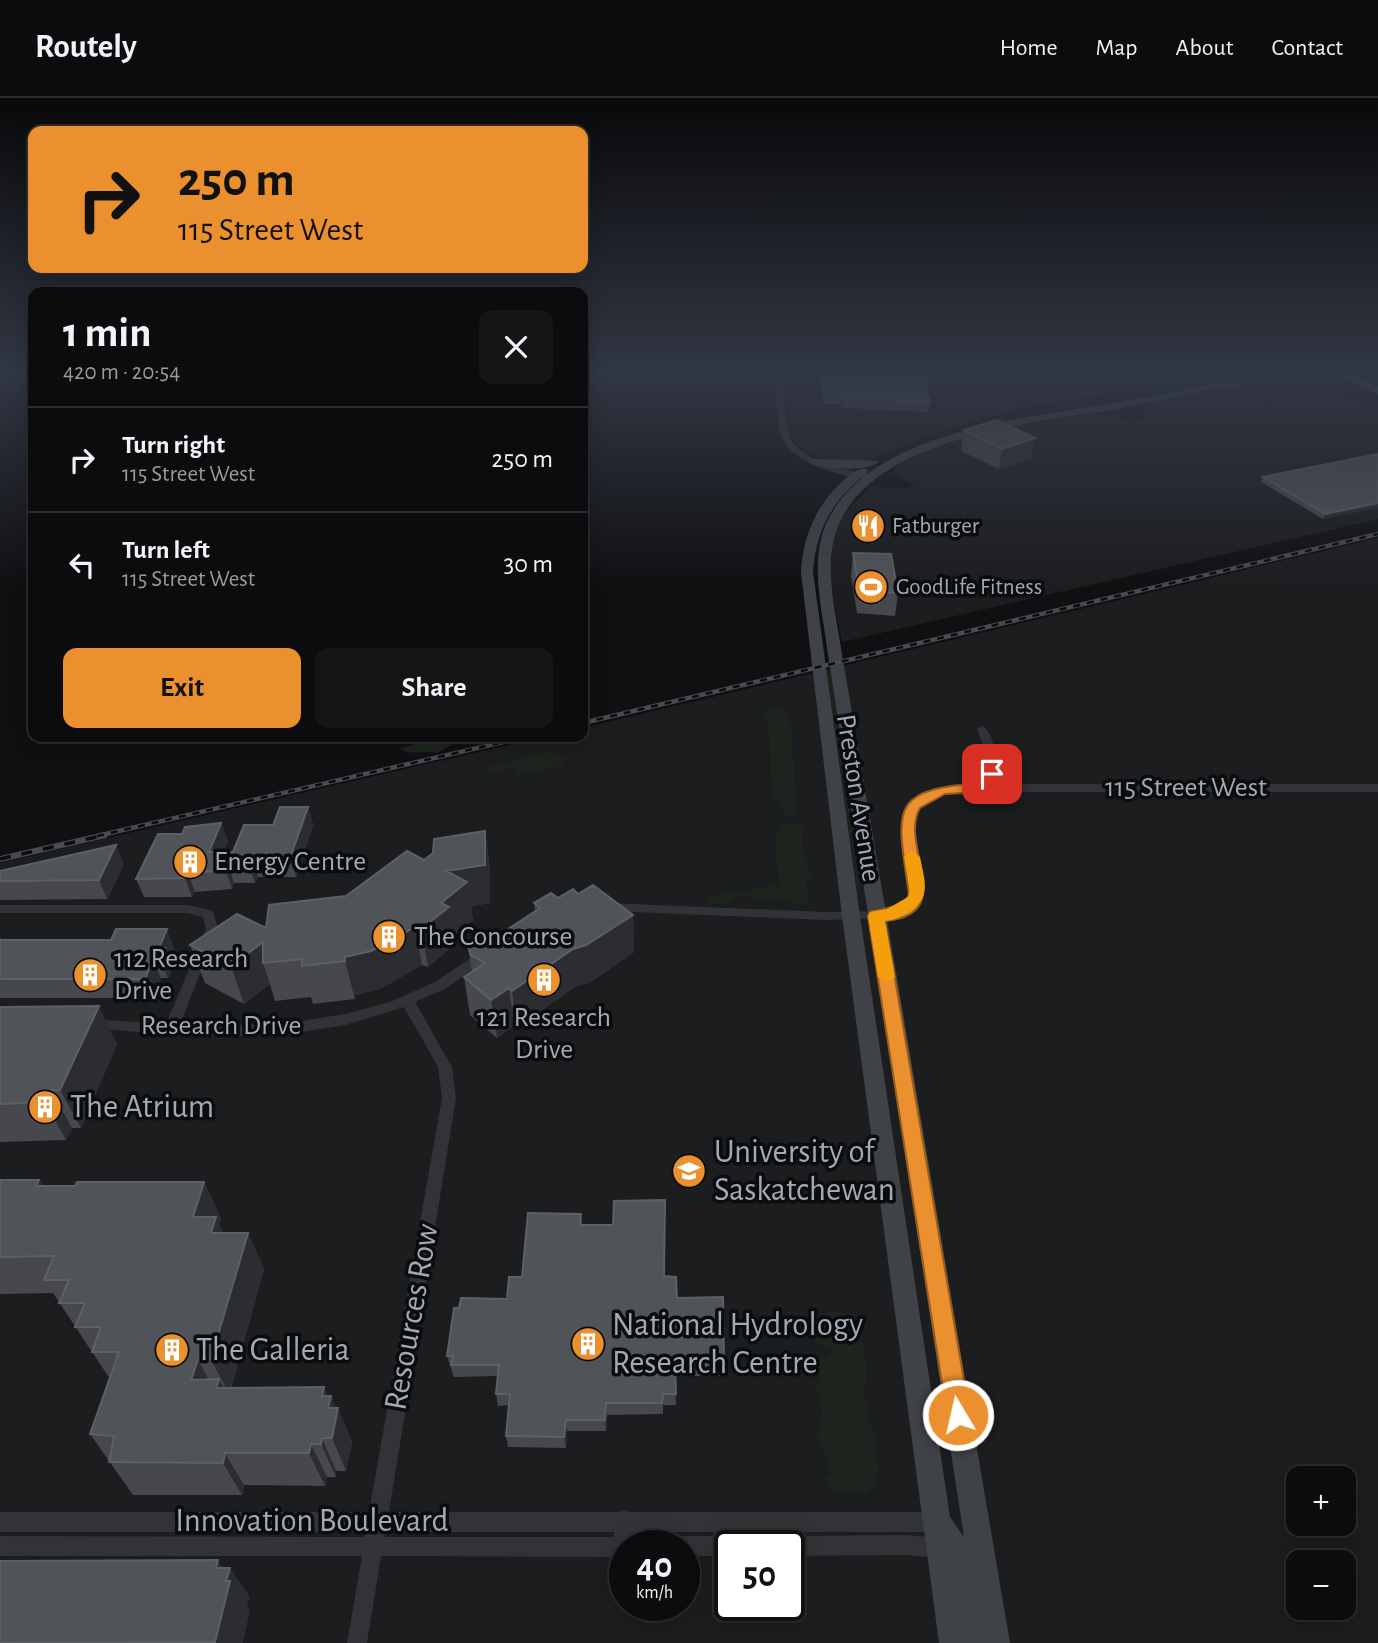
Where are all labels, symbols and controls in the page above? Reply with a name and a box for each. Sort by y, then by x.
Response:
text: Routely [35,31,137,64]
text: Home [1000,36,1058,60]
text: Map [1096,36,1138,60]
text: About [1176,36,1233,60]
text: Contact [1271,36,1343,60]
icon: right [63,154,154,245]
text: 250 m [178,156,295,205]
text: 115 Street West [178,214,363,246]
button: close [479,310,553,384]
text: 1 min [63,312,152,354]
text: 420 m · 20:54 [63,361,180,384]
text: Turn right [122,432,225,458]
icon: right [63,441,101,479]
text: 250 m [491,446,553,472]
text: 115 Street West [122,463,255,486]
restaurant icon: Fatburger [849,507,887,545]
place label: Fatburger [892,515,980,538]
text: Turn left [122,537,210,563]
icon: left [63,546,101,584]
text: 30 m [503,551,553,577]
text: 115 Street West [122,568,255,591]
sports icon: GoodLife Fitness [852,568,890,606]
place label: GoodLife Fitness [896,576,1042,599]
button: Exit [63,648,301,728]
button: Share [315,648,553,728]
street label: Preston Avenue [831,712,885,884]
pin [962,744,1022,804]
icon: arrive [973,755,1011,793]
street label: 115 Street West [1105,774,1267,802]
building icon: Energy Centre [171,843,209,881]
place label: Energy Centre [214,848,366,876]
building icon: The Concourse [370,918,408,956]
place label: The Concourse [414,923,572,951]
place label: 112 Research Drive [114,945,248,1005]
building icon: 112 Research Drive [71,956,109,994]
building icon: 121 Research Drive [525,961,563,999]
place label: 121 Research Drive [477,1004,611,1064]
street label: Research Drive [141,1012,301,1040]
building icon: The Atrium [26,1088,64,1126]
place label: The Atrium [70,1091,214,1124]
place label: University of Saskatchewan [714,1136,895,1207]
school or university icon: University of Saskatchewan [670,1152,708,1190]
street label: Resources Row [379,1221,445,1413]
place label: National Hydrology Research Centre [612,1309,863,1380]
building icon: National Hydrology Research Centre [569,1325,607,1363]
building icon: The Galleria [153,1331,191,1369]
place label: The Galleria [196,1334,350,1367]
position arrow [921,1378,995,1452]
map controls [1286,1466,1356,1620]
button: + [1286,1466,1356,1536]
street label: Innovation Boulevard [175,1505,449,1538]
speed limit sign: 50 [714,1530,805,1621]
text: 40 [637,1549,672,1584]
button: − [1286,1550,1356,1620]
text: km/h [636,1584,673,1602]

